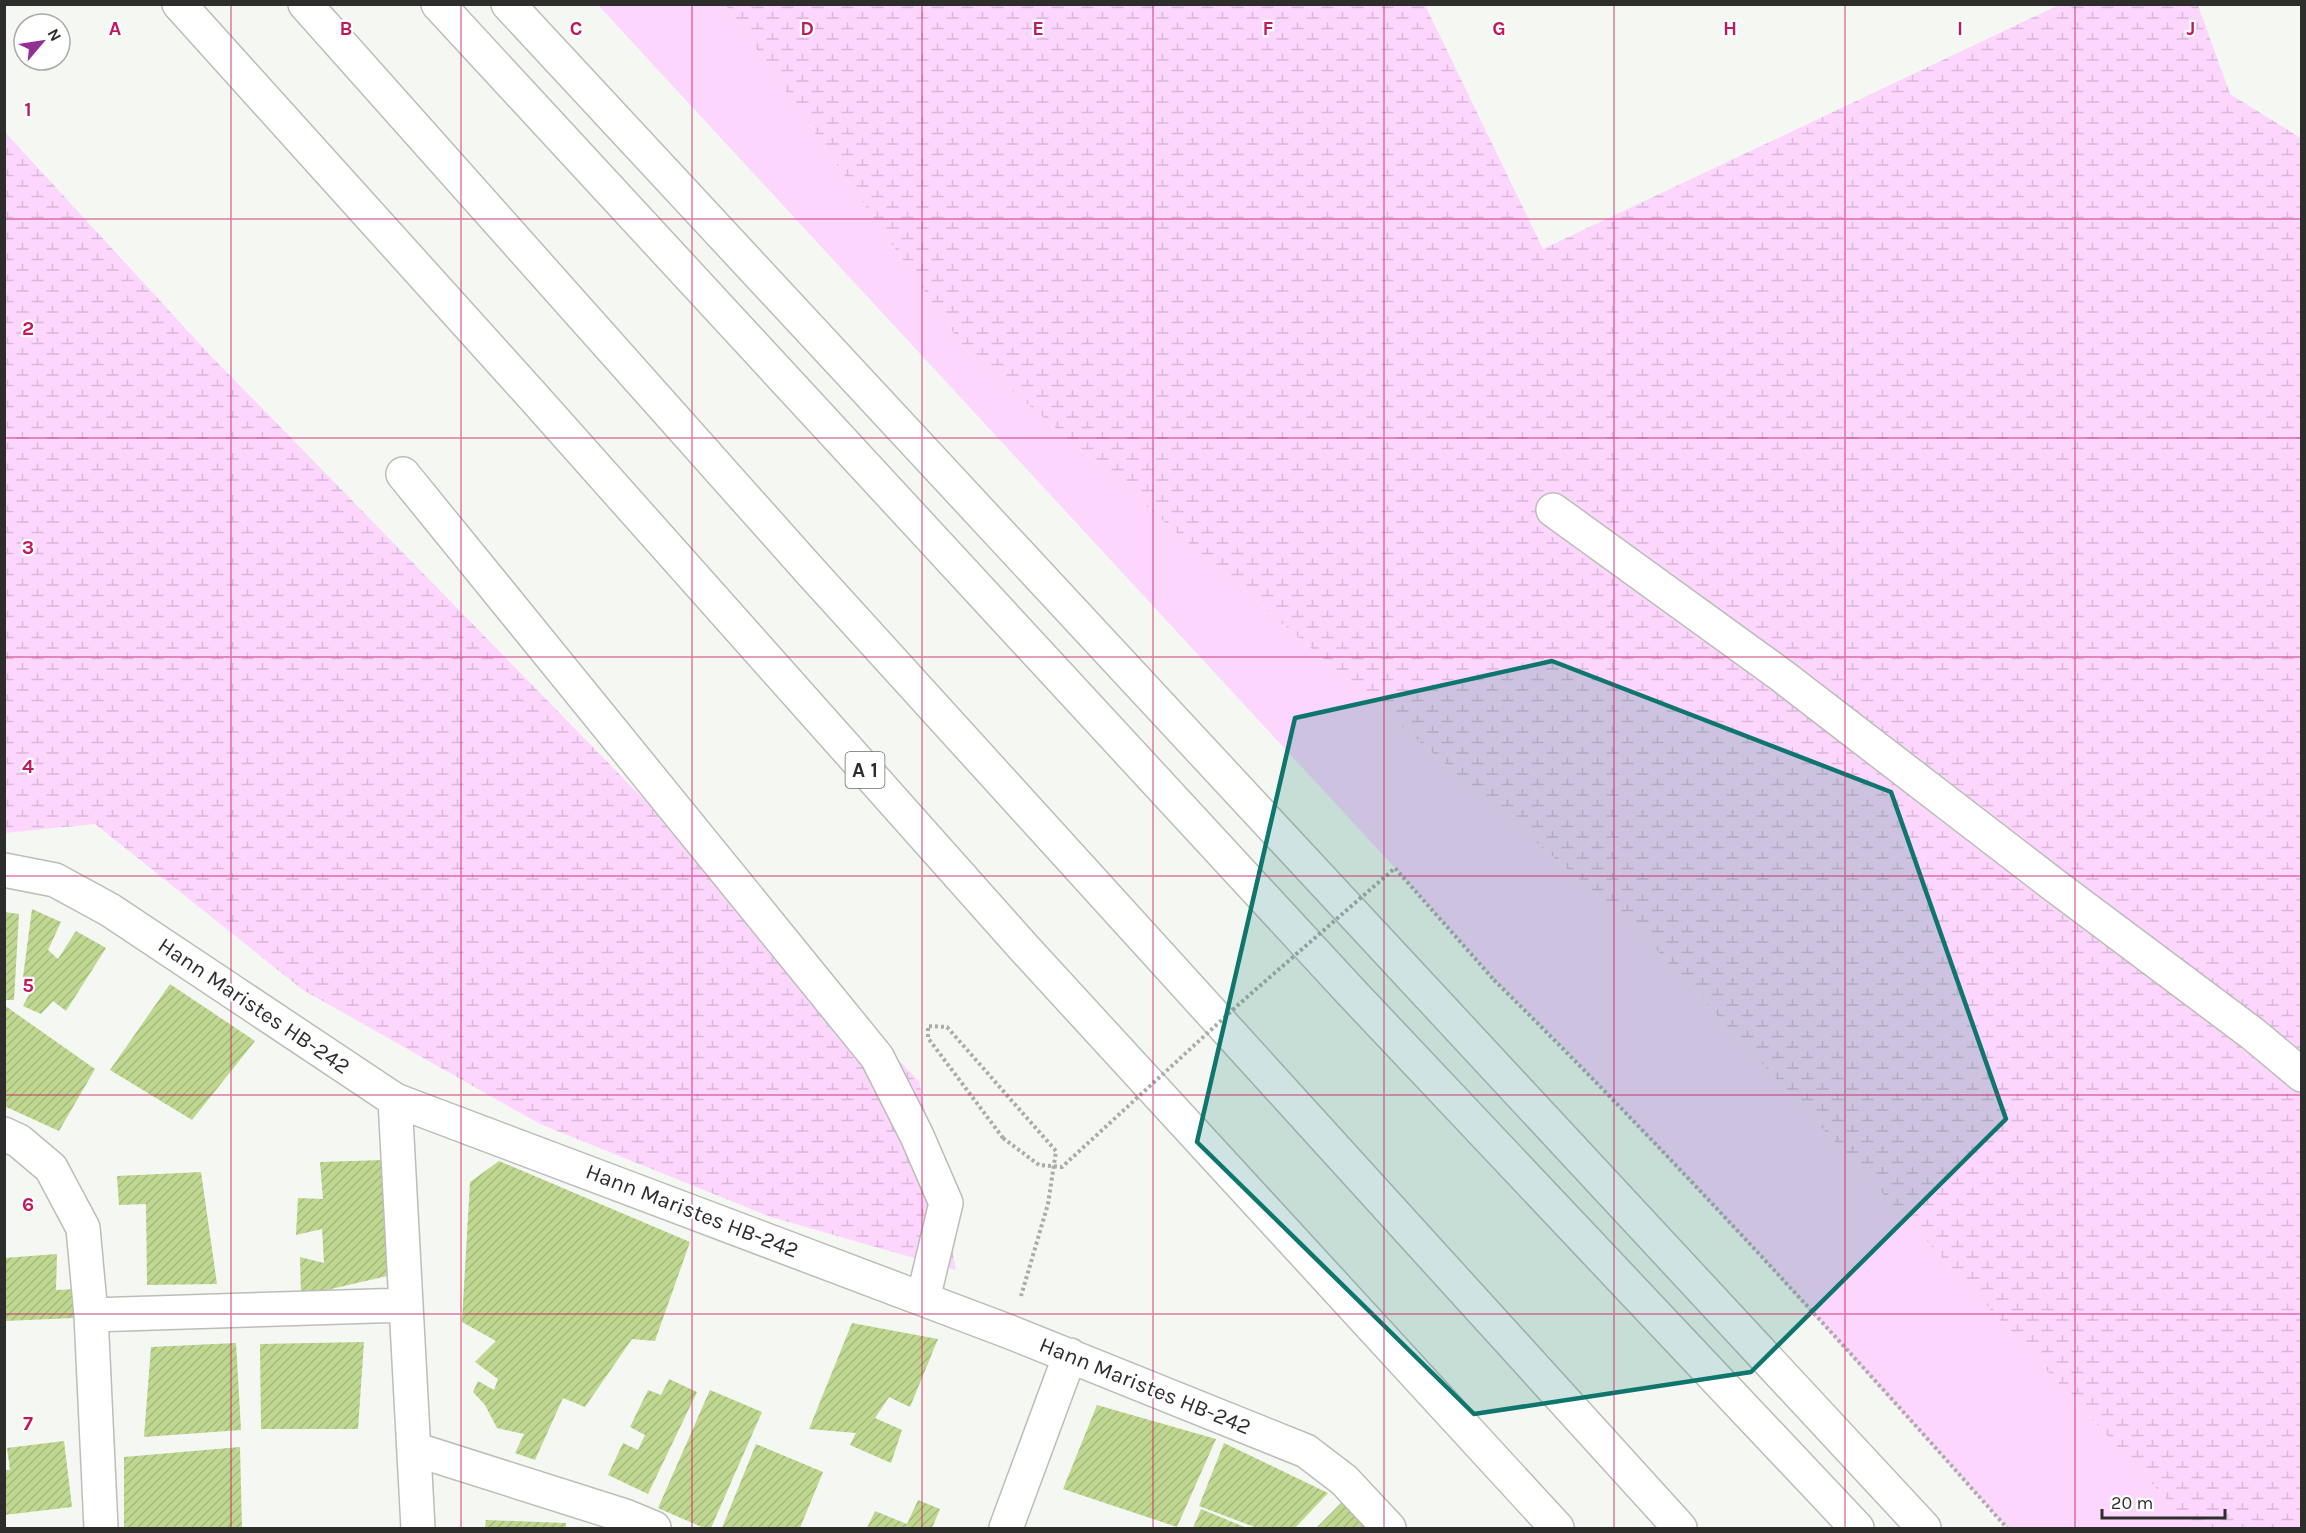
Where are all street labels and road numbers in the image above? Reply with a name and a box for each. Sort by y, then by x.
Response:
road number: A 1 [846,752,884,788]
street label: Hann Maristes HB-242 [153,932,355,1080]
street label: Hann Maristes HB-242 [582,1158,802,1264]
street label: Hann Maristes HB-242 [1036,1332,1254,1440]

